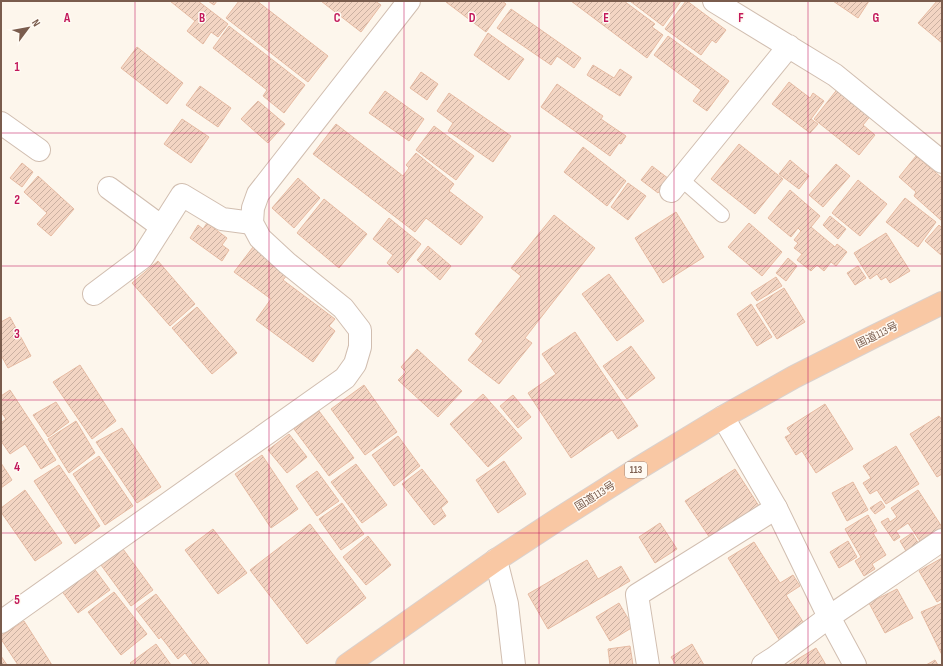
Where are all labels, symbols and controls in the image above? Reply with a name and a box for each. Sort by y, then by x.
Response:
north arrow [8,8,48,48]
text: A [63,10,71,26]
text: B [199,10,205,26]
text: C [334,10,341,26]
text: D [469,10,476,26]
text: E [603,10,609,26]
text: F [738,10,744,26]
text: G [873,10,880,26]
text: N [29,17,43,29]
text: 1 [14,59,20,75]
text: 2 [14,192,20,208]
street label: 国道113号 [854,319,900,351]
text: 3 [14,326,20,342]
text: 4 [14,459,20,475]
road number: 113 [625,462,647,478]
street label: 国道113号 [572,478,618,514]
text: 5 [14,592,20,608]

